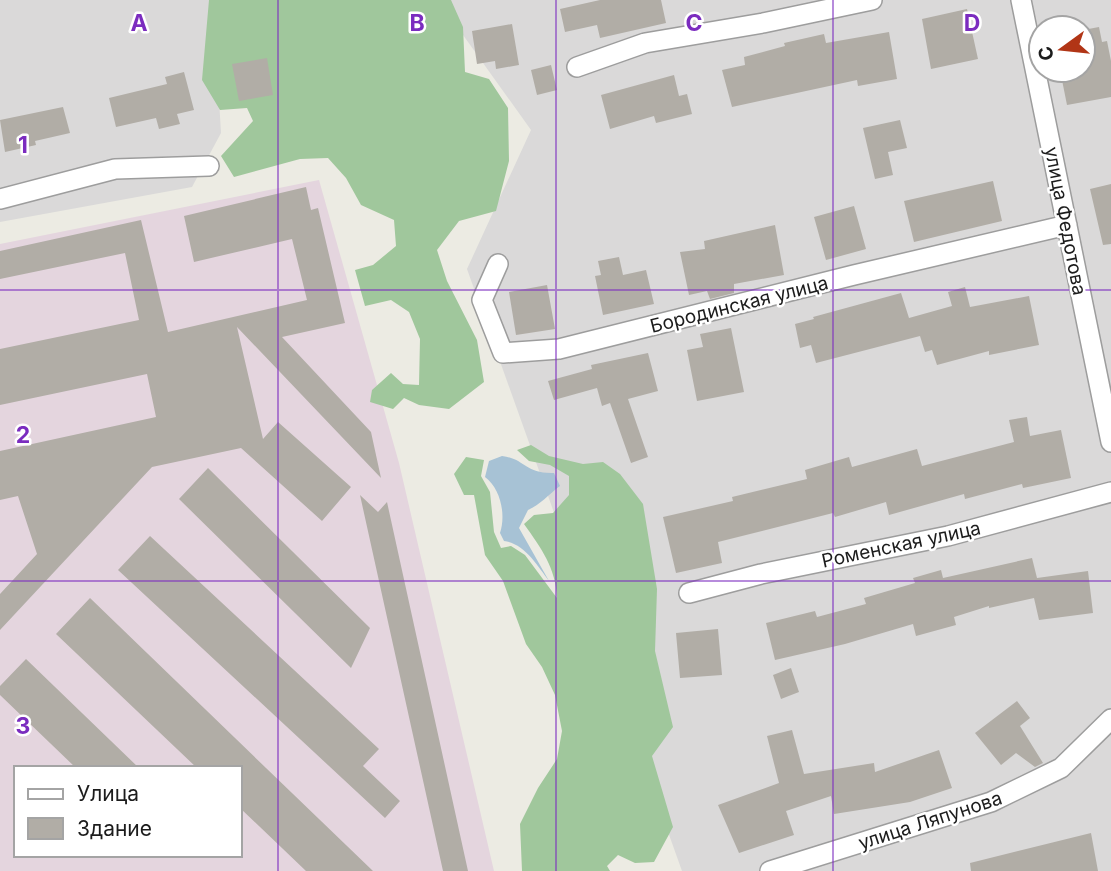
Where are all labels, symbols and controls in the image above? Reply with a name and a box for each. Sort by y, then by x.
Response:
text: A [130,9,148,37]
text: B [409,9,425,37]
text: C [685,9,703,37]
text: D [964,9,980,37]
north arrow [1027,14,1097,84]
text: С [1033,44,1059,63]
text: 1 [18,131,28,159]
street label: улица Федотова [1040,145,1091,297]
street label: Бородинская улица [648,271,831,338]
text: 2 [16,421,30,449]
street label: Роменская улица [819,516,983,573]
text: 3 [16,712,30,740]
legend [14,766,242,857]
text: Улица [77,781,139,806]
street label: улица Ляпунова [855,786,1005,855]
text: Здание [77,816,152,841]

